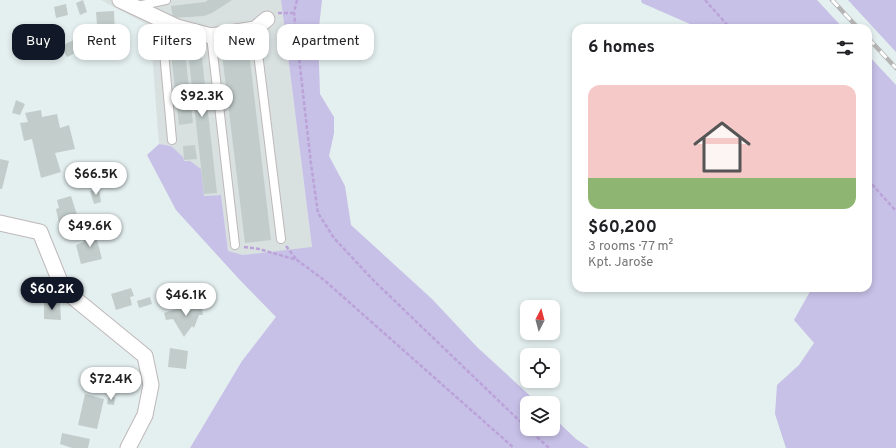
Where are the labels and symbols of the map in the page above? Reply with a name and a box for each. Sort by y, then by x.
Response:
pin: $92.3K [169,84,235,118]
pin: $66.5K [63,162,129,196]
pin: $49.6K [57,214,123,248]
pin: $60.2K [19,277,85,311]
pin: $46.1K [153,283,219,317]
north arrow [520,300,560,340]
pin: $72.4K [78,367,144,401]

